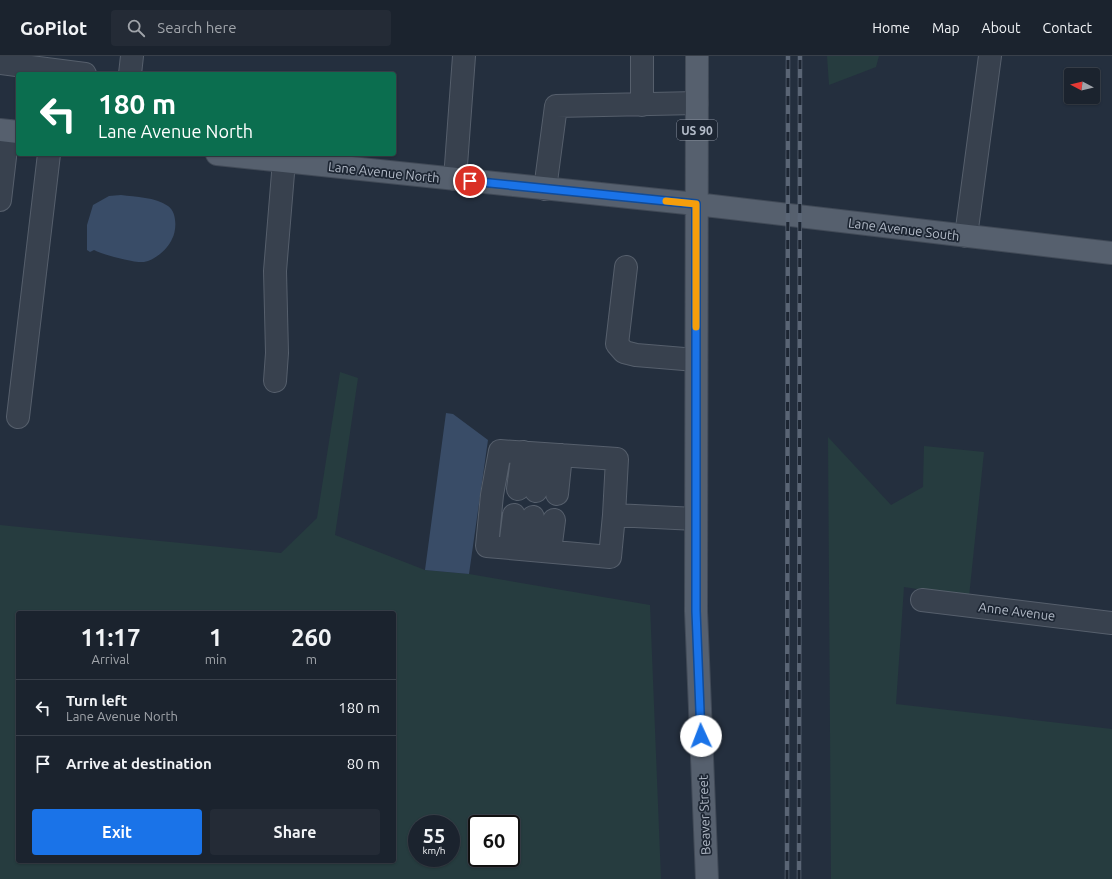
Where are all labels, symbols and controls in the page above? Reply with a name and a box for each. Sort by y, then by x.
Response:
search box [111,10,391,46]
text: GoPilot [20,17,87,39]
icon: search [125,17,147,39]
text: Search here [157,19,237,36]
text: Home [872,20,910,36]
text: Map [932,20,960,36]
text: About [982,20,1021,36]
text: Contact [1043,20,1092,36]
north arrow [1064,68,1100,104]
map controls [1064,68,1100,104]
icon: left [32,88,84,140]
text: 180 m [98,88,176,119]
road number: US 90 [677,120,717,140]
text: Lane Avenue North [98,121,253,141]
street label: Lane Avenue North [328,159,440,185]
pin [453,164,487,198]
icon: arrive [459,170,481,192]
street label: Lane Avenue South [848,215,960,243]
street label: Anne Avenue [978,599,1056,623]
text: 11:17 [80,624,140,651]
text: 1 [209,624,222,651]
text: 260 [291,624,332,651]
text: Arrival [91,652,129,666]
text: min [205,652,227,666]
text: m [306,652,317,666]
text: Turn left [66,692,127,709]
icon: left [32,697,54,719]
text: 180 m [338,699,380,716]
text: Lane Avenue North [66,709,178,723]
position arrow [680,715,722,757]
icon: arrive [32,753,54,775]
text: Arrive at destination [66,755,212,772]
text: 80 m [347,755,380,772]
street label: Beaver Street [696,775,712,855]
button: Exit [32,809,202,855]
button: Share [210,809,380,855]
speed limit sign: 60 [468,815,520,867]
text: 55 [423,824,445,847]
text: km/h [422,845,446,856]

